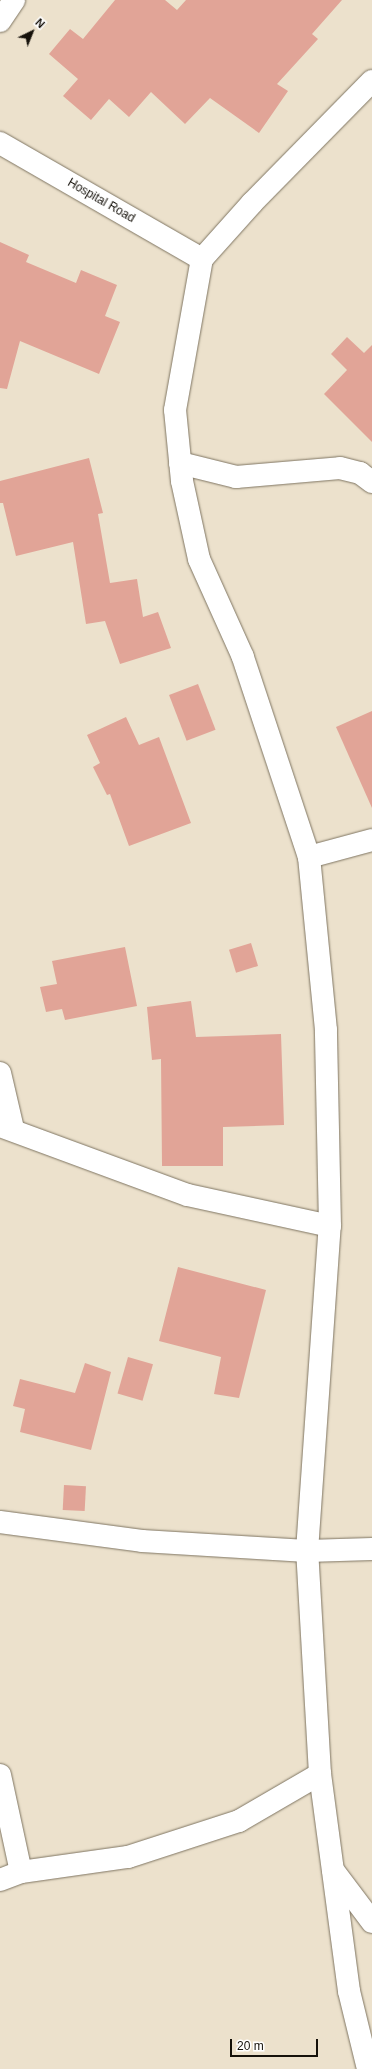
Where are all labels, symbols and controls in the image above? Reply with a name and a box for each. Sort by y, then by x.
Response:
north arrow [12,12,52,52]
text: N [33,16,47,30]
street label: Hospital Road [65,176,137,226]
scale bar [232,2031,320,2057]
text: 20 m [237,2039,264,2053]

